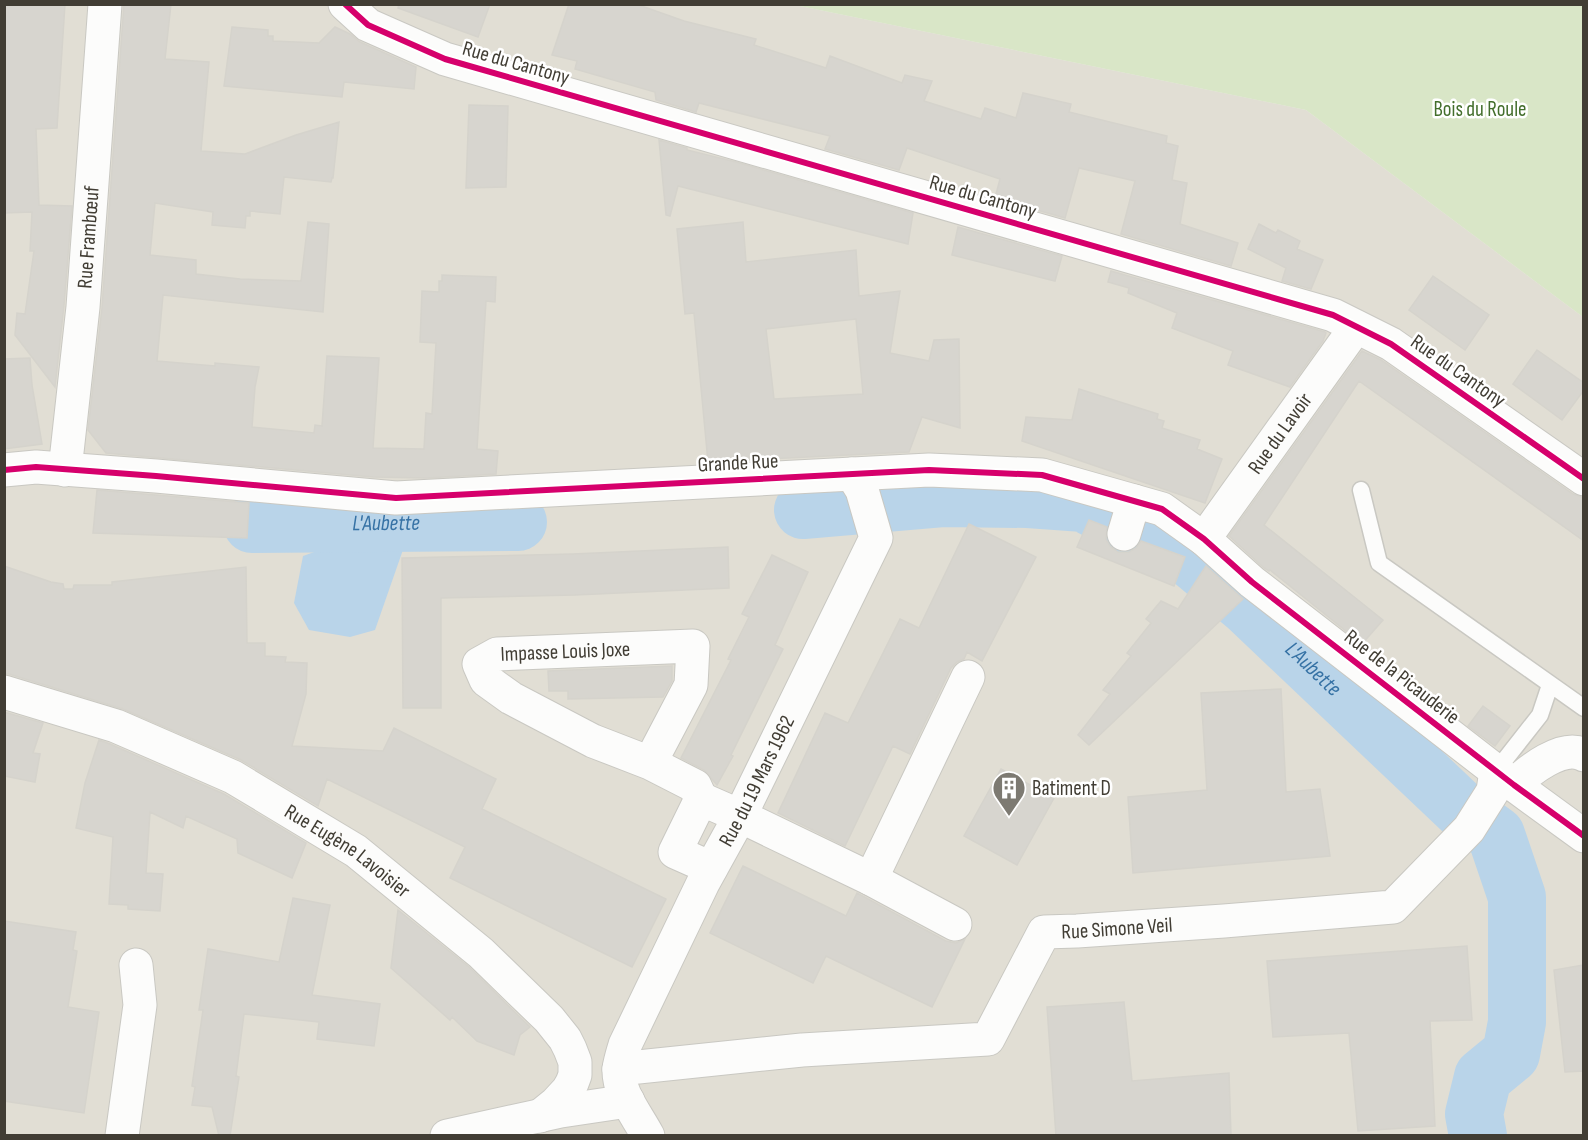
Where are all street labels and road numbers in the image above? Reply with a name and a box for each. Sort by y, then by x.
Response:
street label: Rue du Cantony [460,36,572,90]
street label: Rue du Cantony [927,170,1039,224]
street label: Rue Frambœuf [72,184,104,289]
street label: Rue du Cantony [1406,329,1510,413]
street label: Rue du Lavoir [1242,388,1317,479]
street label: Grande Rue [697,448,779,478]
street label: Rue de la Picauderie [1339,624,1465,730]
street label: Impasse Louis Joxe [500,636,631,666]
street label: Rue du 19 Mars 1962 [713,711,800,851]
street label: Rue Eugène Lavoisier [280,799,415,903]
street label: Rue Simone Veil [1061,912,1173,944]

